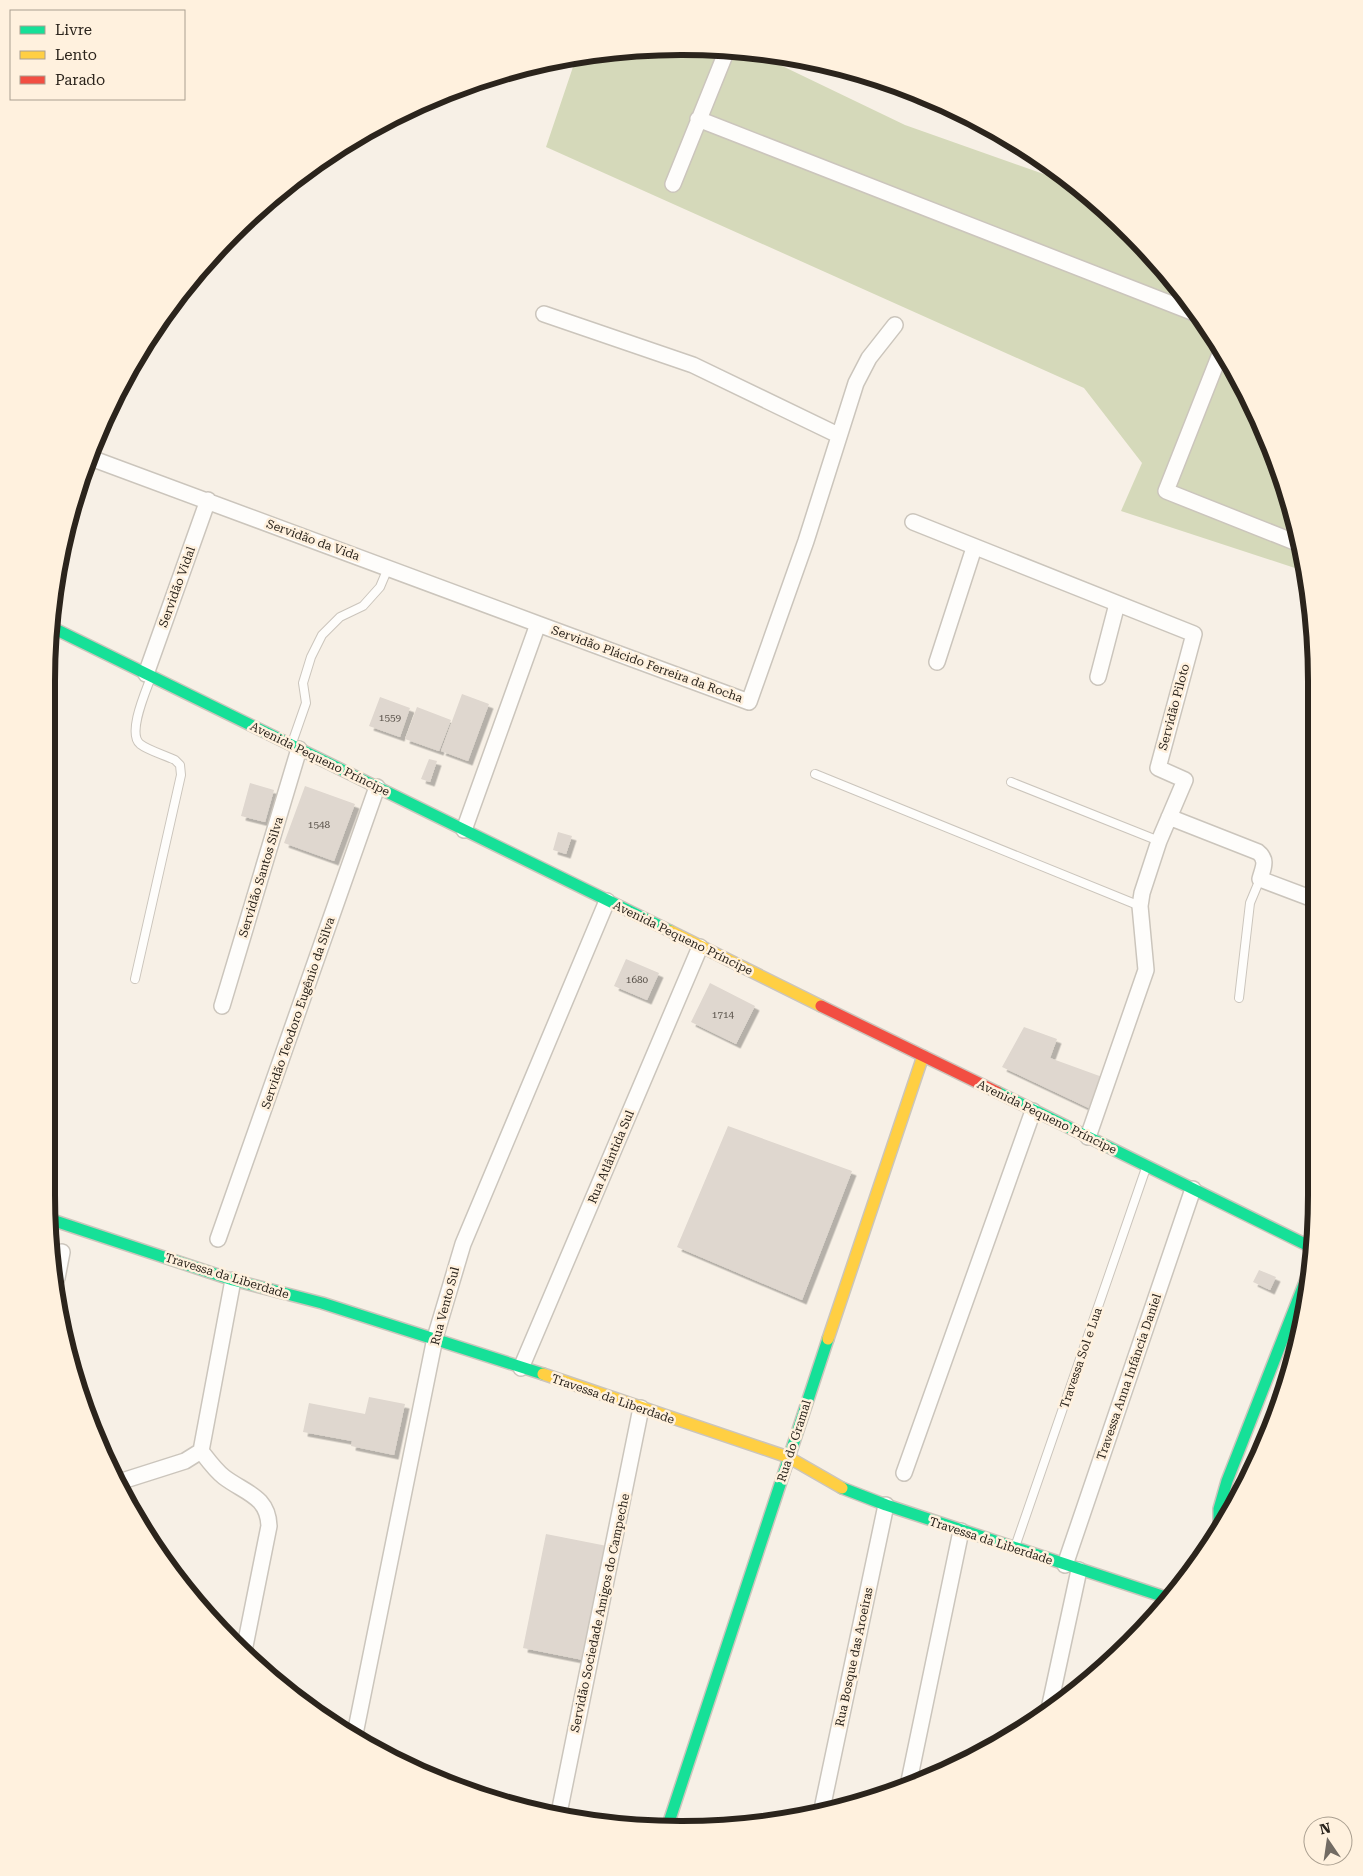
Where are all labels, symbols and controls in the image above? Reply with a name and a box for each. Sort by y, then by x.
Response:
legend [10,10,185,100]
text: Livre [55,21,92,39]
text: Lento [55,46,97,64]
text: Parado [55,71,105,89]
street label: Servidão da Vida [264,517,362,564]
street label: Servidão Vidal [156,544,198,629]
street label: Servidão Plácido Ferreira da Rocha [549,623,745,705]
street label: Servidão Piloto [1156,662,1192,752]
house number: 1559 [379,712,402,723]
street label: Avenida Pequeno Príncipe [248,719,392,799]
street label: Servidão Santos Silva [236,815,286,939]
house number: 1548 [308,819,331,830]
street label: Avenida Pequeno Príncipe [611,898,755,978]
street label: Servidão Teodoro Eugênio da Silva [259,915,338,1111]
house number: 1680 [626,974,649,985]
house number: 1714 [712,1009,735,1020]
street label: Avenida Pequeno Príncipe [975,1077,1119,1157]
street label: Rua Atlântida Sul [585,1108,637,1206]
street label: Travessa da Liberdade [163,1250,291,1302]
street label: Rua Vento Sul [428,1265,462,1347]
street label: Travessa Anna Infância Daniel [1094,1292,1164,1462]
street label: Travessa Sol e Lua [1057,1305,1105,1410]
street label: Travessa da Liberdade [550,1371,677,1427]
street label: Rua do Gramal [774,1398,814,1484]
street label: Servidão Sociedade Amigos do Campeche [568,1492,632,1734]
street label: Travessa da Liberdade [927,1514,1055,1568]
street label: Rua Bosque das Aroeiras [832,1586,876,1728]
north arrow [1303,1816,1353,1866]
text: N [1318,1819,1332,1837]

